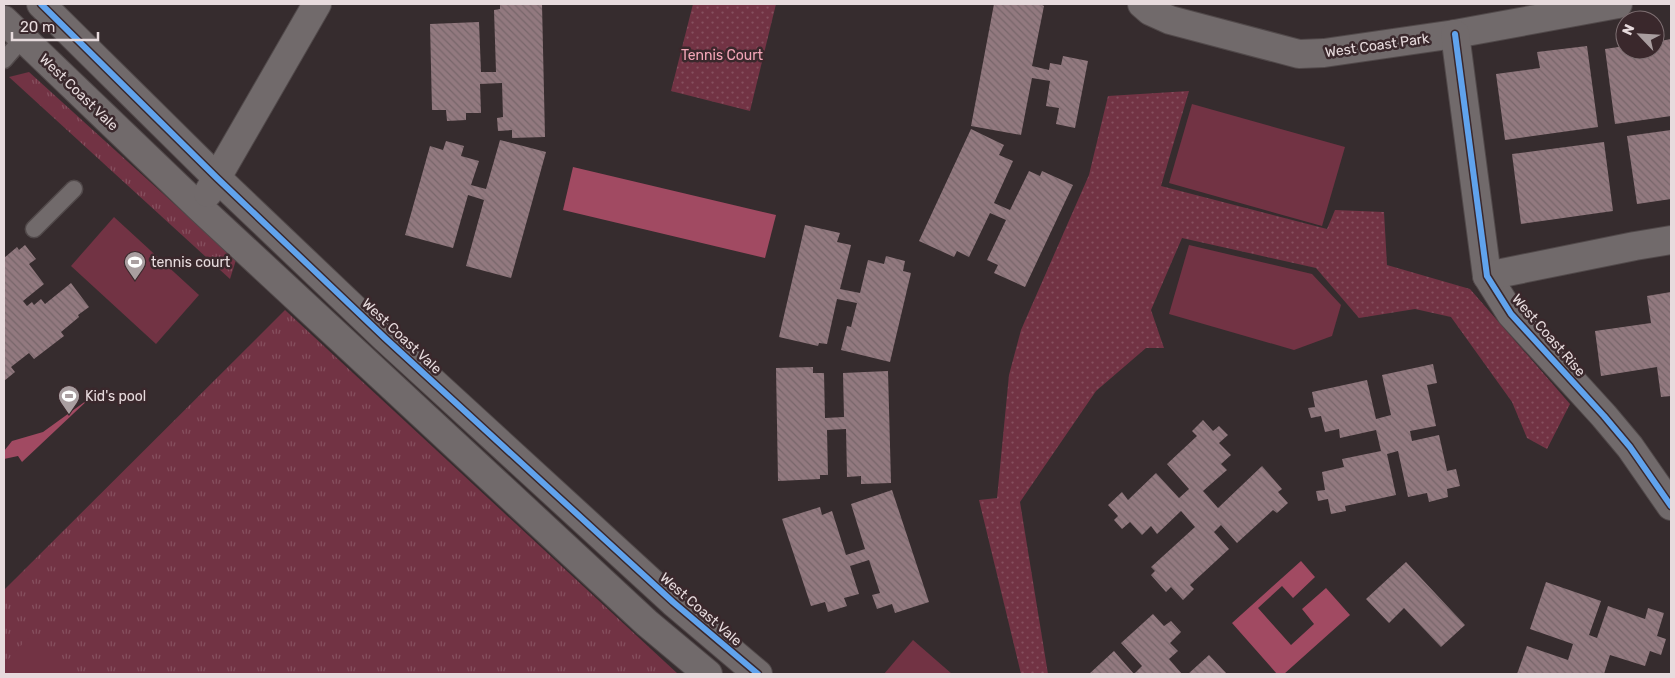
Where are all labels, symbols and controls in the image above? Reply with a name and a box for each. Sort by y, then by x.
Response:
scale bar [12,10,99,42]
north arrow [1615,10,1665,60]
text: 20 m [20,18,55,36]
text: N [1619,22,1639,38]
street label: West Coast Park [1324,30,1431,61]
park label: Tennis Court [681,47,764,64]
street label: West Coast Vale [36,51,122,134]
sports icon: tennis court [123,250,147,281]
place label: tennis court [151,254,231,271]
street label: West Coast Rise [1508,291,1589,380]
street label: West Coast Vale [358,295,445,378]
sports icon: Kid's pool [57,384,81,415]
place label: Kid's pool [85,388,146,405]
street label: West Coast Vale [656,569,745,650]

